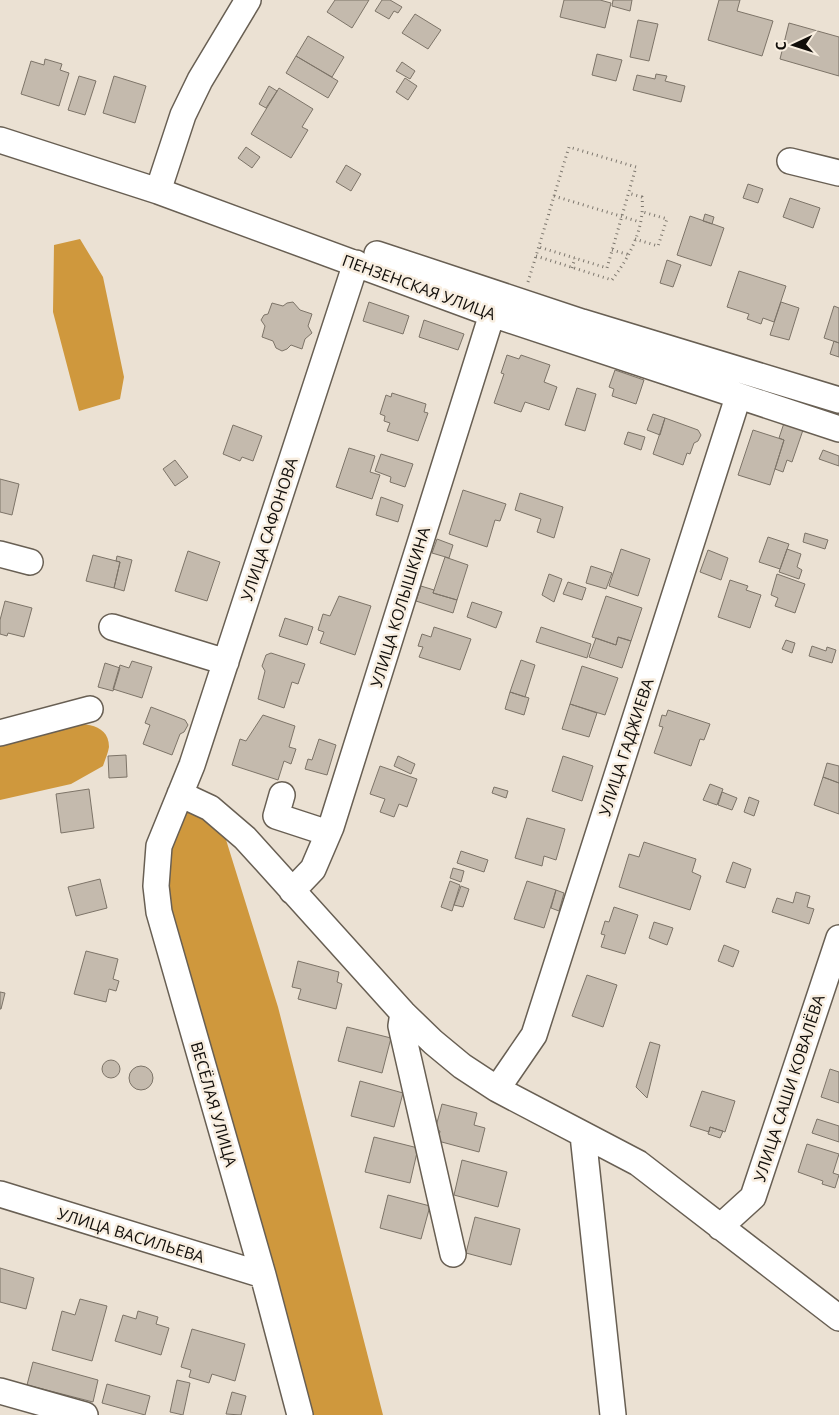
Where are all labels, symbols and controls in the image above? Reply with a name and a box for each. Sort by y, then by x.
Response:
north arrow [769,20,819,70]
text: С [771,41,790,51]
street label: ПЕНЗЕНСКАЯ УЛИЦА [339,249,500,325]
street label: УЛИЦА САФОНОВА [235,454,303,603]
street label: УЛИЦА КОЛЫШКИНА [365,523,435,690]
street label: УЛИЦА ГАДЖИЕВА [593,674,659,819]
street label: УЛИЦА САШИ КОВАЛЁВА [748,991,830,1184]
street label: ВЕСЁЛАЯ УЛИЦА [186,1039,243,1170]
street label: УЛИЦА ВАСИЛЬЕВА [55,1202,208,1268]

